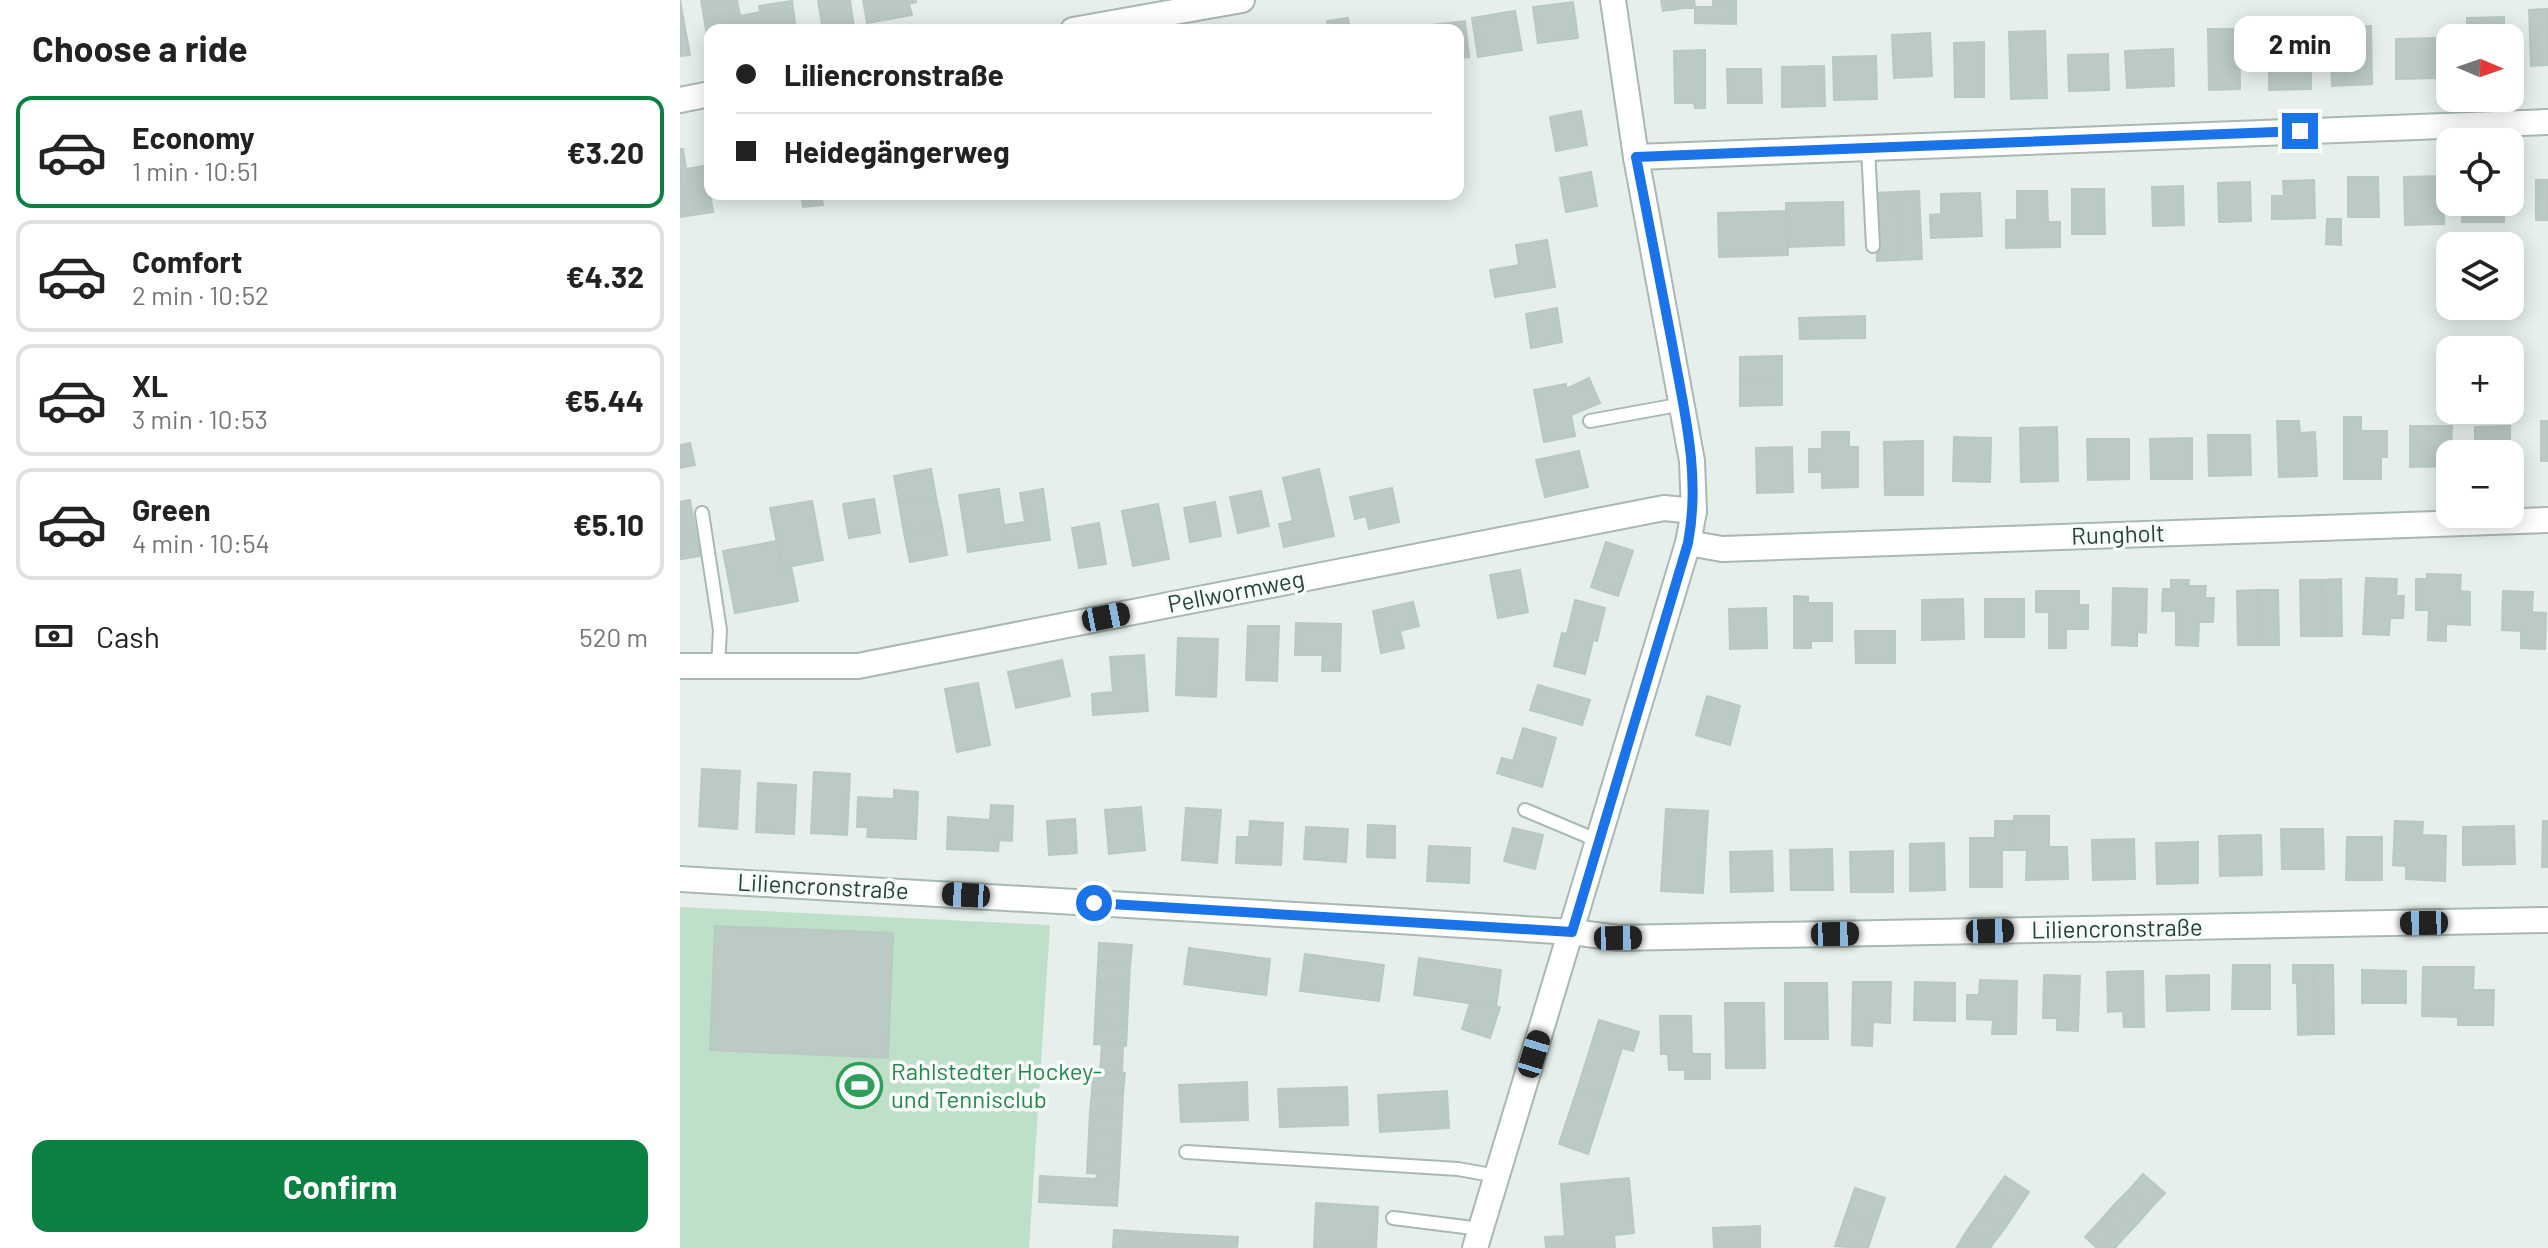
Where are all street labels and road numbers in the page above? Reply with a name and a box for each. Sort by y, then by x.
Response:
street label: Rungholt [2071,517,2165,550]
street label: Pellwormweg [1165,563,1306,618]
street label: Liliencronstraße [737,867,909,904]
street label: Liliencronstraße [2031,912,2203,943]

